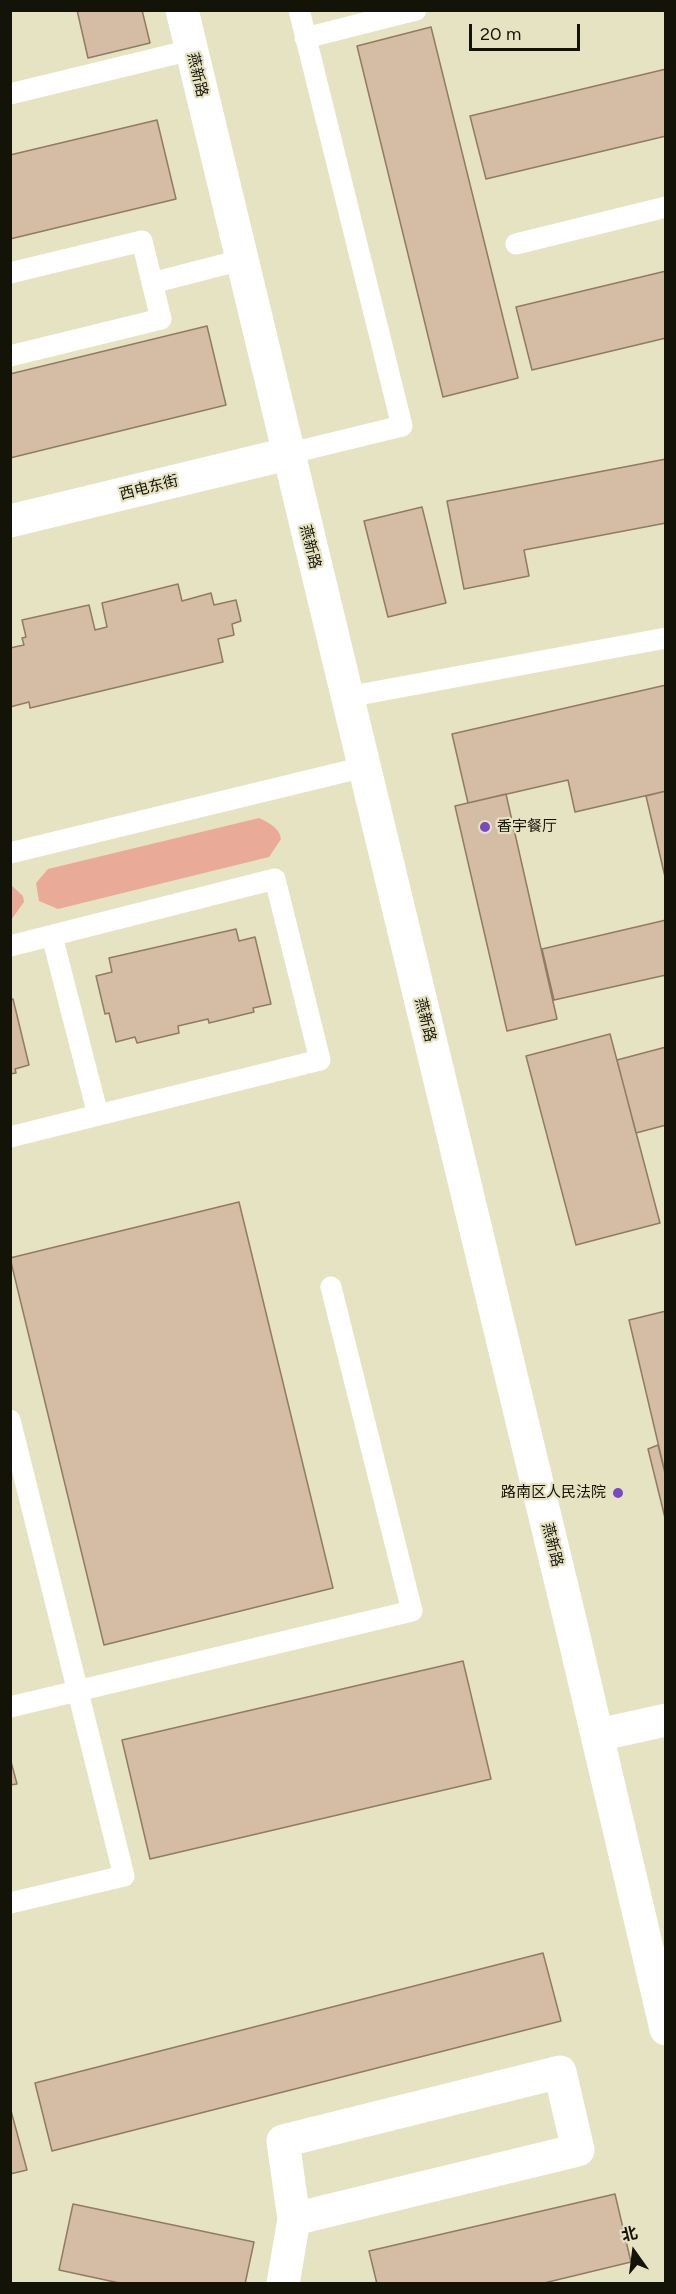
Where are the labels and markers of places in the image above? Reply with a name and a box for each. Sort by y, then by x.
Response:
place label: 香宇餐厅 [497,818,557,836]
marker: 香宇餐厅 [478,820,492,834]
place label: 路南区人民法院 [501,1484,606,1502]
marker: 路南区人民法院 [611,1486,625,1500]

